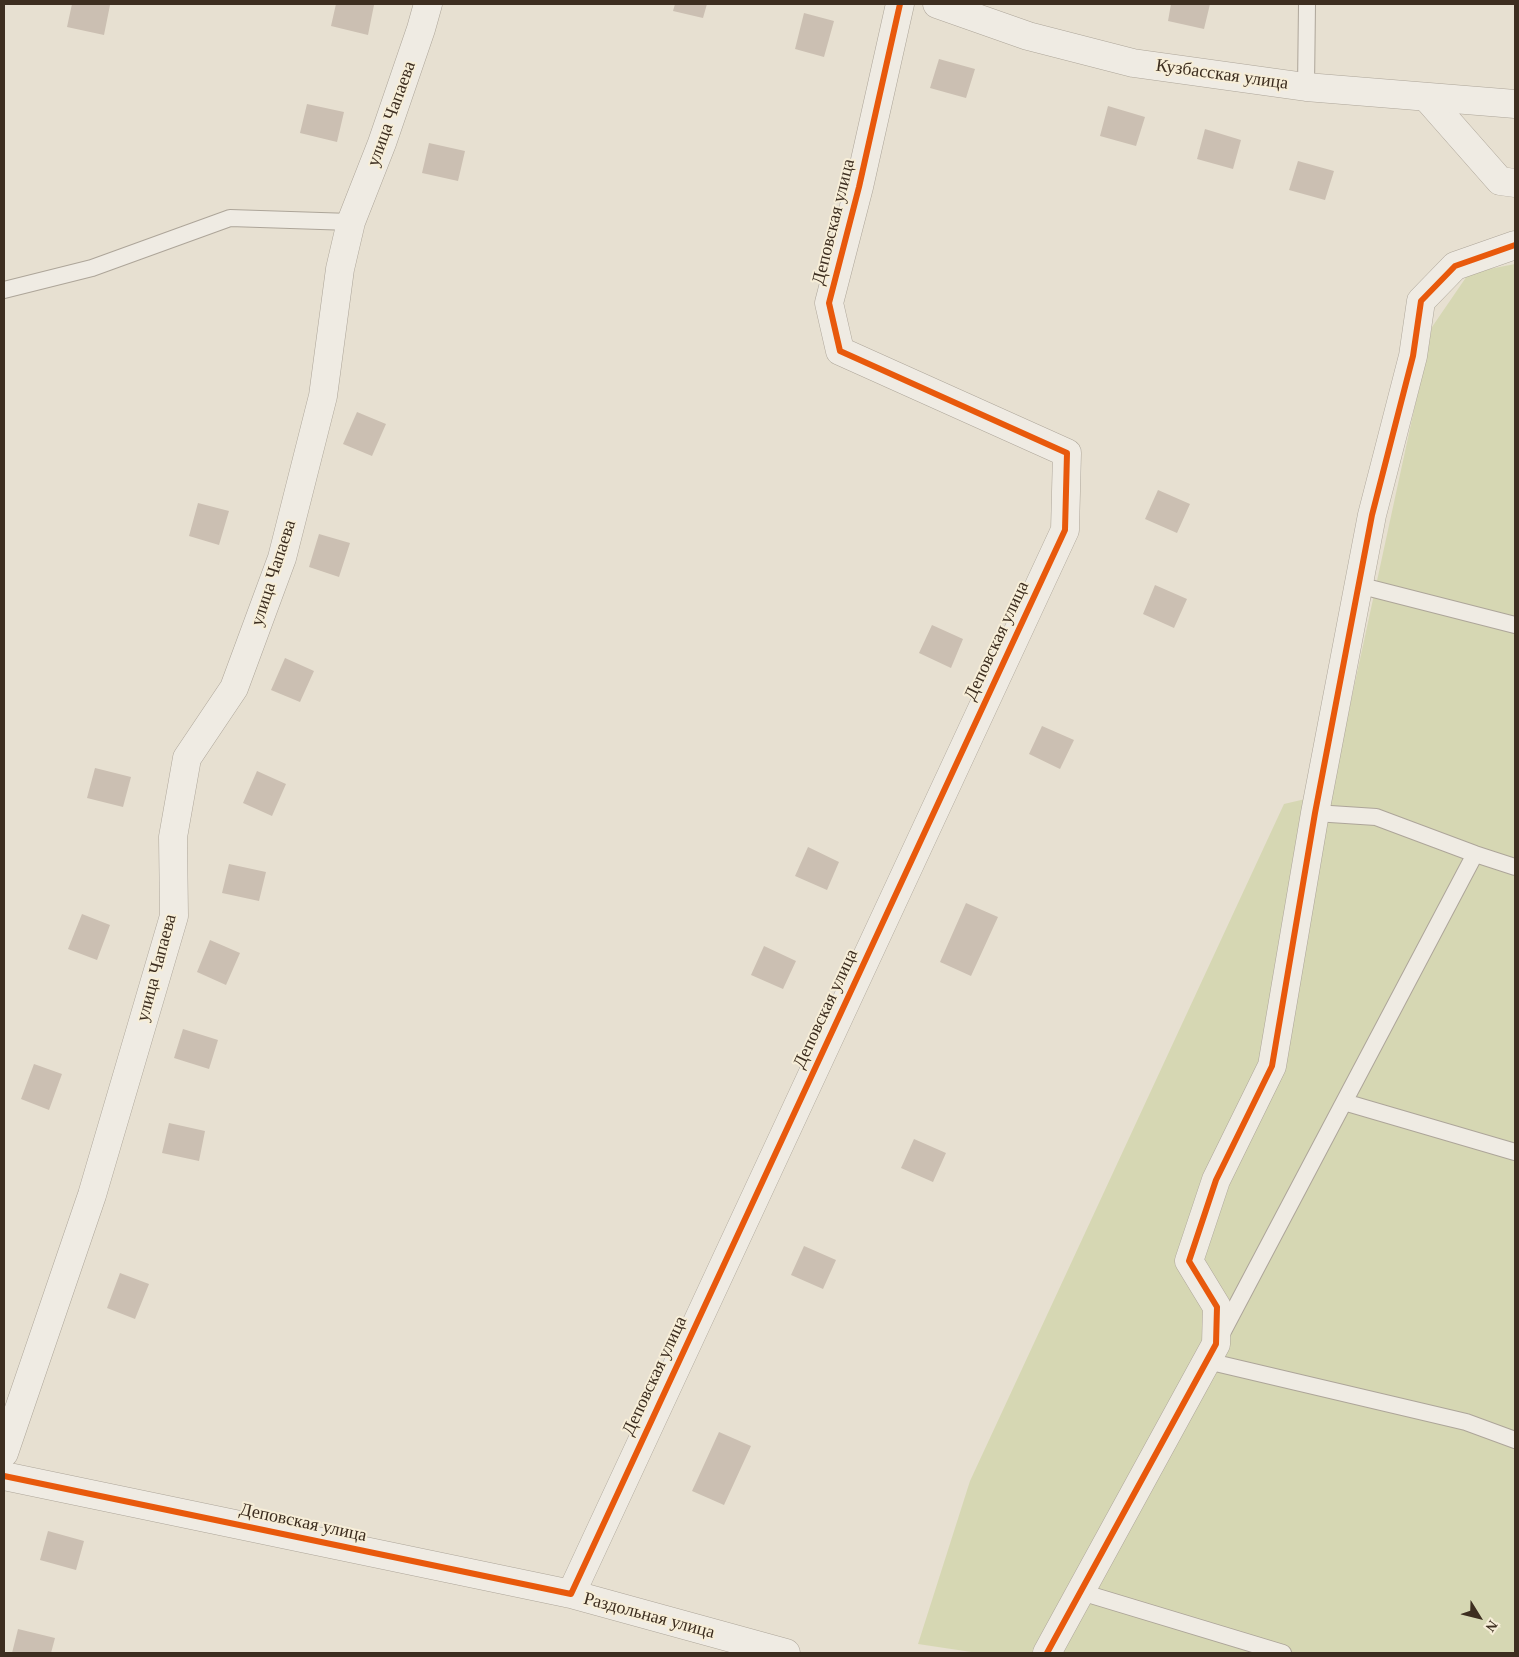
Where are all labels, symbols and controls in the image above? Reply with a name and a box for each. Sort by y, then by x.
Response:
street label: Кузбасская улица [1154,55,1290,95]
street label: улица Чапаева [363,59,421,169]
street label: Деповская улица [808,157,860,287]
street label: улица Чапаева [247,517,301,629]
street label: Деповская улица [960,578,1034,704]
street label: улица Чапаева [132,912,182,1024]
street label: Деповская улица [789,946,863,1072]
street label: Деповская улица [618,1313,692,1439]
street label: Деповская улица [238,1499,368,1547]
street label: Раздольная улица [581,1588,717,1644]
north arrow [1454,1592,1504,1642]
text: N [1482,1618,1501,1635]

